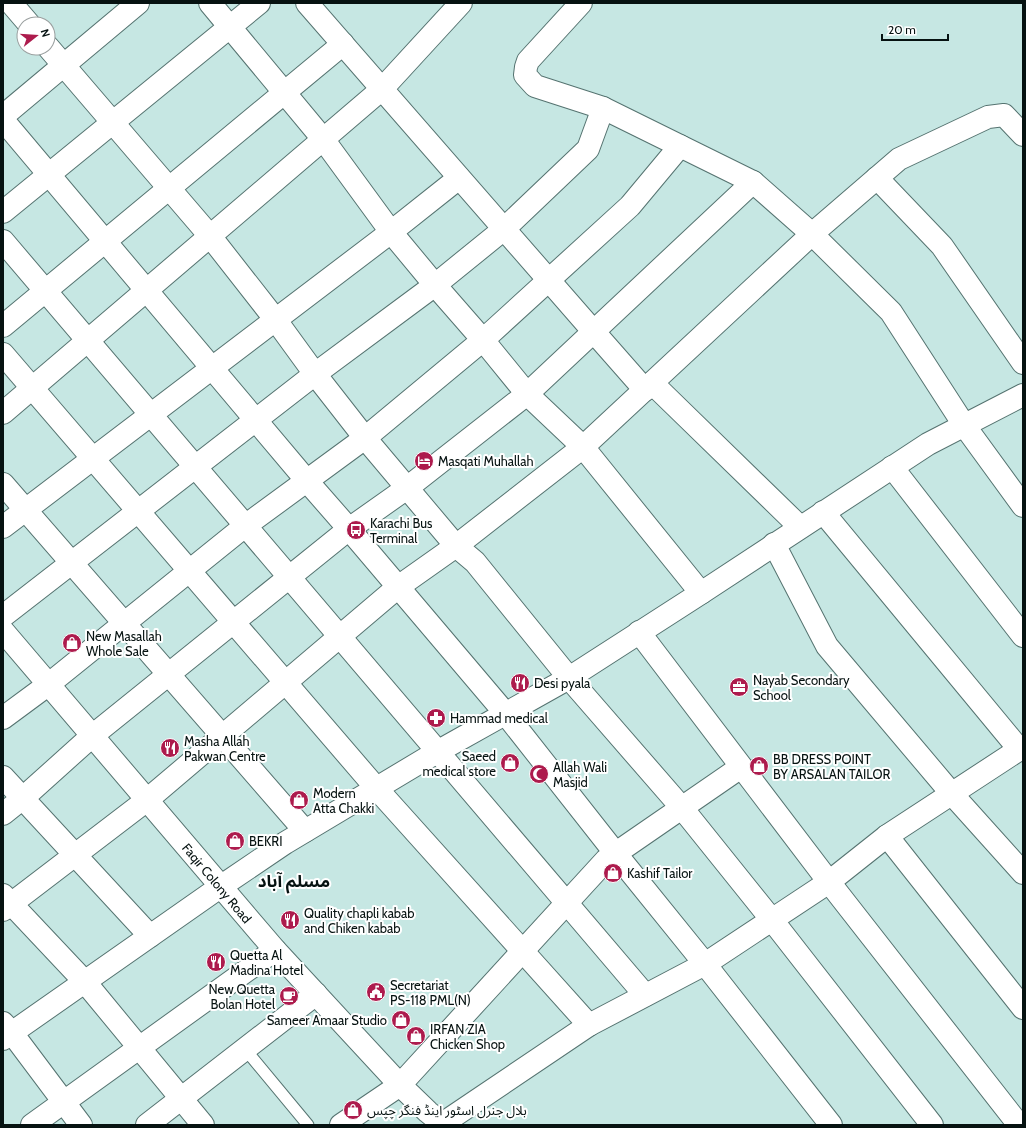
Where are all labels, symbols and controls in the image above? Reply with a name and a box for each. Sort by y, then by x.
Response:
north arrow [16,16,56,56]
scale bar [882,16,948,42]
text: 20 m [888,22,916,37]
text: N [38,27,53,39]
hotel icon: Masqati Muhallah [413,450,435,472]
place label: Masqati Muhallah [438,453,533,469]
place label: Karachi Bus Terminal [370,515,433,546]
bus stop icon: Karachi Bus Terminal [345,519,367,541]
place label: New Masallah Whole Sale [86,628,162,659]
shop icon: New Masallah Whole Sale [61,632,83,654]
restaurant icon: Desi pyala [509,672,531,694]
place label: Nayab Secondary School [753,672,850,703]
place label: Desi pyala [534,675,591,691]
office icon: Nayab Secondary School [728,676,750,698]
pharmacy icon: Hammad medical [425,707,447,729]
place label: Hammad medical [450,710,548,726]
place label: Masha Allah Pakwan Centre [184,733,266,764]
restaurant icon: Masha Allah Pakwan Centre [159,737,181,759]
place label: Saeed medical store [422,748,496,779]
place label: BB DRESS POINT BY ARSALAN TAILOR [773,751,891,782]
shop icon: Saeed medical store [499,752,521,774]
shop icon: BB DRESS POINT BY ARSALAN TAILOR [748,755,770,777]
place label: Allah Wali Masjid [553,759,607,791]
mosque icon: Allah Wali Masjid [528,763,550,785]
place label: Modern Atta Chakki [313,785,374,816]
shop icon: Modern Atta Chakki [288,789,310,811]
shop icon: BEKRI [224,830,246,852]
place label: BEKRI [249,833,282,849]
street label: Faqir Colony Road [179,840,255,926]
shop icon: Kashif Tailor [602,862,624,884]
place label: Kashif Tailor [627,865,693,881]
district label: مسلم آباد [258,871,330,894]
place label: Quality chapli kabab and Chiken kabab [304,905,415,936]
restaurant icon: Quality chapli kabab and Chiken kabab [279,909,301,931]
place label: Quetta Al Madina Hotel [230,947,303,978]
restaurant icon: Quetta Al Madina Hotel [205,951,227,973]
place label: Secretariat PS-118 PML(N) [390,977,471,1008]
place label: New Quetta Bolan Hotel [209,981,276,1012]
public building icon: Secretariat PS-118 PML(N) [365,981,387,1003]
cafe icon: New Quetta Bolan Hotel [278,985,300,1007]
shop icon: Sameer Amaar Studio [390,1009,412,1031]
place label: Sameer Amaar Studio [267,1012,387,1028]
place label: IRFAN ZIA Chicken Shop [430,1021,505,1052]
shop icon: IRFAN ZIA Chicken Shop [405,1025,427,1047]
shop icon: بلال جنرل اسٹور اینڈ فنگر چپس [342,1099,364,1121]
place label: بلال جنرل اسٹور اینڈ فنگر چپس [367,1102,527,1120]

